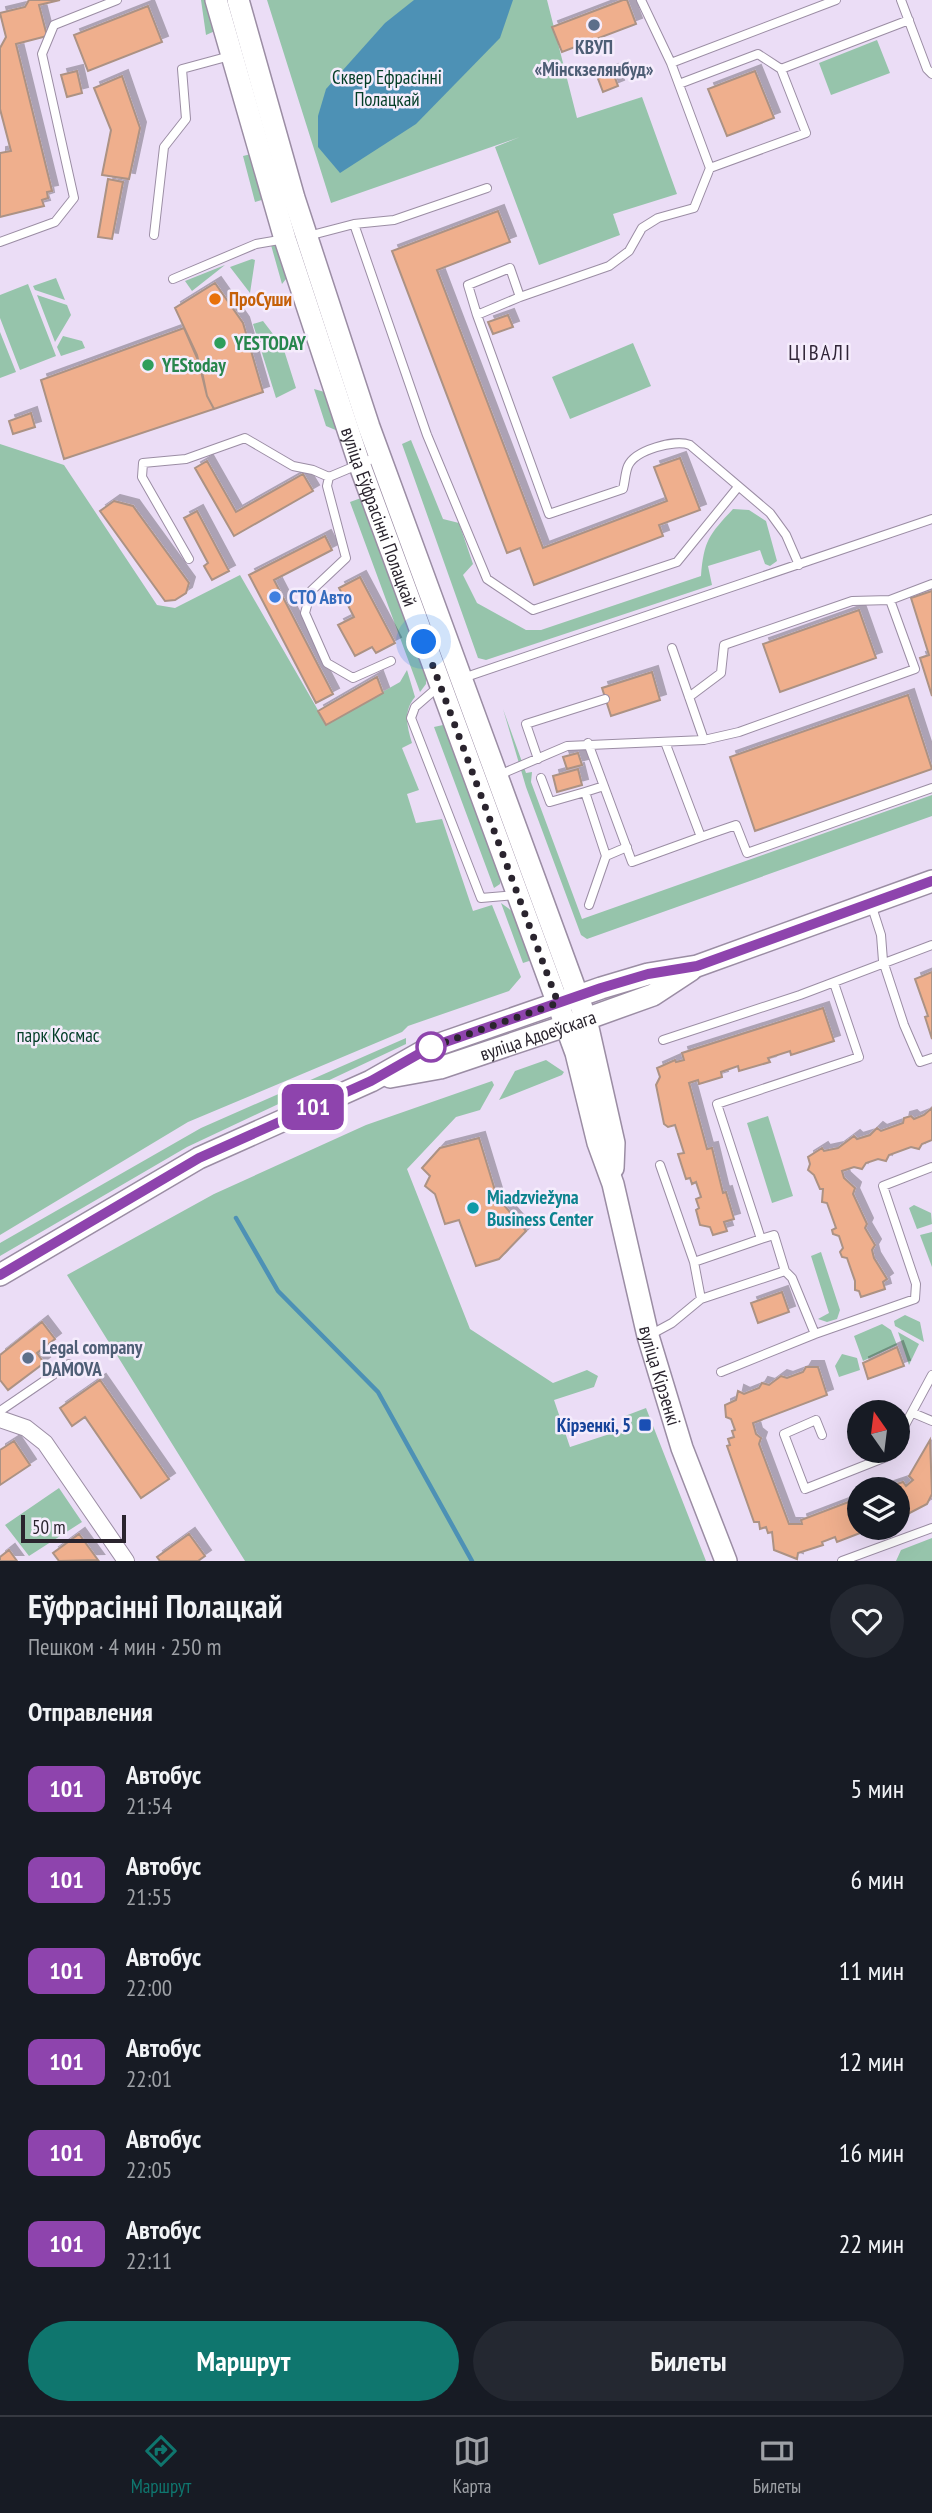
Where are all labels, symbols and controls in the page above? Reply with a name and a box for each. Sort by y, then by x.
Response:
marker: КВУП «Мінскзелянбуд» [586,17,602,33]
place label: КВУП «Мінскзелянбуд» [534,35,654,81]
park label: Сквер Ефрасінні Полацкай [332,65,442,111]
place label: ПроСуши [229,287,292,311]
marker: ПроСуши [207,291,223,307]
place label: YESTODAY [233,331,307,355]
marker: YESTODAY [212,335,228,351]
district label: ЦІВАЛІ [788,339,852,366]
place label: YEStoday [161,353,226,377]
marker: YEStoday [140,357,156,373]
street label: вуліца Еўфрасінні Полацкай [336,424,423,610]
place label: СТО Авто [289,585,352,609]
marker: СТО Авто [267,589,283,605]
your location [406,624,441,659]
street label: вуліца Адоеўскага [477,1004,599,1066]
park label: парк Космас [16,1023,100,1047]
unlabelled marker [416,1032,446,1062]
line badge: 101 [273,1084,353,1130]
text: 101 [296,1091,330,1122]
place label: Miadzviežyna Business Center [487,1185,594,1231]
marker: Miadzviežyna Business Center [465,1200,481,1216]
street label: вуліца Кірэенкі [634,1324,686,1428]
place label: Legal company DAMOVA [42,1335,143,1381]
marker: Legal company DAMOVA [20,1350,36,1366]
north arrow [847,1400,910,1463]
map controls [847,1400,910,1540]
place label: Кірэенкі, 5 [557,1413,631,1437]
marker: Кірэенкі, 5 [637,1417,653,1433]
button: layers [847,1477,910,1540]
scale bar [21,1512,126,1544]
text: 50 m [32,1515,66,1539]
text: Еўфрасінні Полацкай [28,1584,283,1627]
button: heart [830,1584,904,1658]
text: Пешком · 4 мин · 250 m [28,1632,221,1661]
text: Отправления [28,1695,153,1728]
text: Автобус [126,1758,201,1791]
text: 5 мин [851,1772,904,1805]
text: 101 [49,1773,84,1804]
text: 21:54 [126,1791,172,1820]
text: Автобус [126,1849,201,1882]
text: 6 мин [851,1863,904,1896]
text: 101 [49,1864,84,1895]
text: 21:55 [126,1882,172,1911]
text: Автобус [126,1940,201,1973]
text: 11 мин [839,1954,904,1987]
text: 101 [49,1955,84,1986]
text: 22:00 [126,1973,172,2002]
text: Автобус [126,2031,201,2064]
text: 12 мин [839,2045,904,2078]
text: 101 [49,2046,84,2077]
text: 22:01 [126,2064,172,2093]
text: Автобус [126,2122,201,2155]
text: 16 мин [839,2136,904,2169]
text: 101 [49,2137,84,2168]
text: 22:05 [126,2155,172,2184]
text: Автобус [126,2213,201,2246]
text: 22 мин [839,2227,904,2260]
text: 101 [49,2228,84,2259]
text: 22:11 [126,2246,172,2275]
button: Маршрут [28,2321,459,2401]
button: Билеты [473,2321,904,2401]
tab: Маршрут [131,2432,191,2498]
tab: Карта [453,2432,491,2498]
tab: Билеты [753,2432,801,2498]

